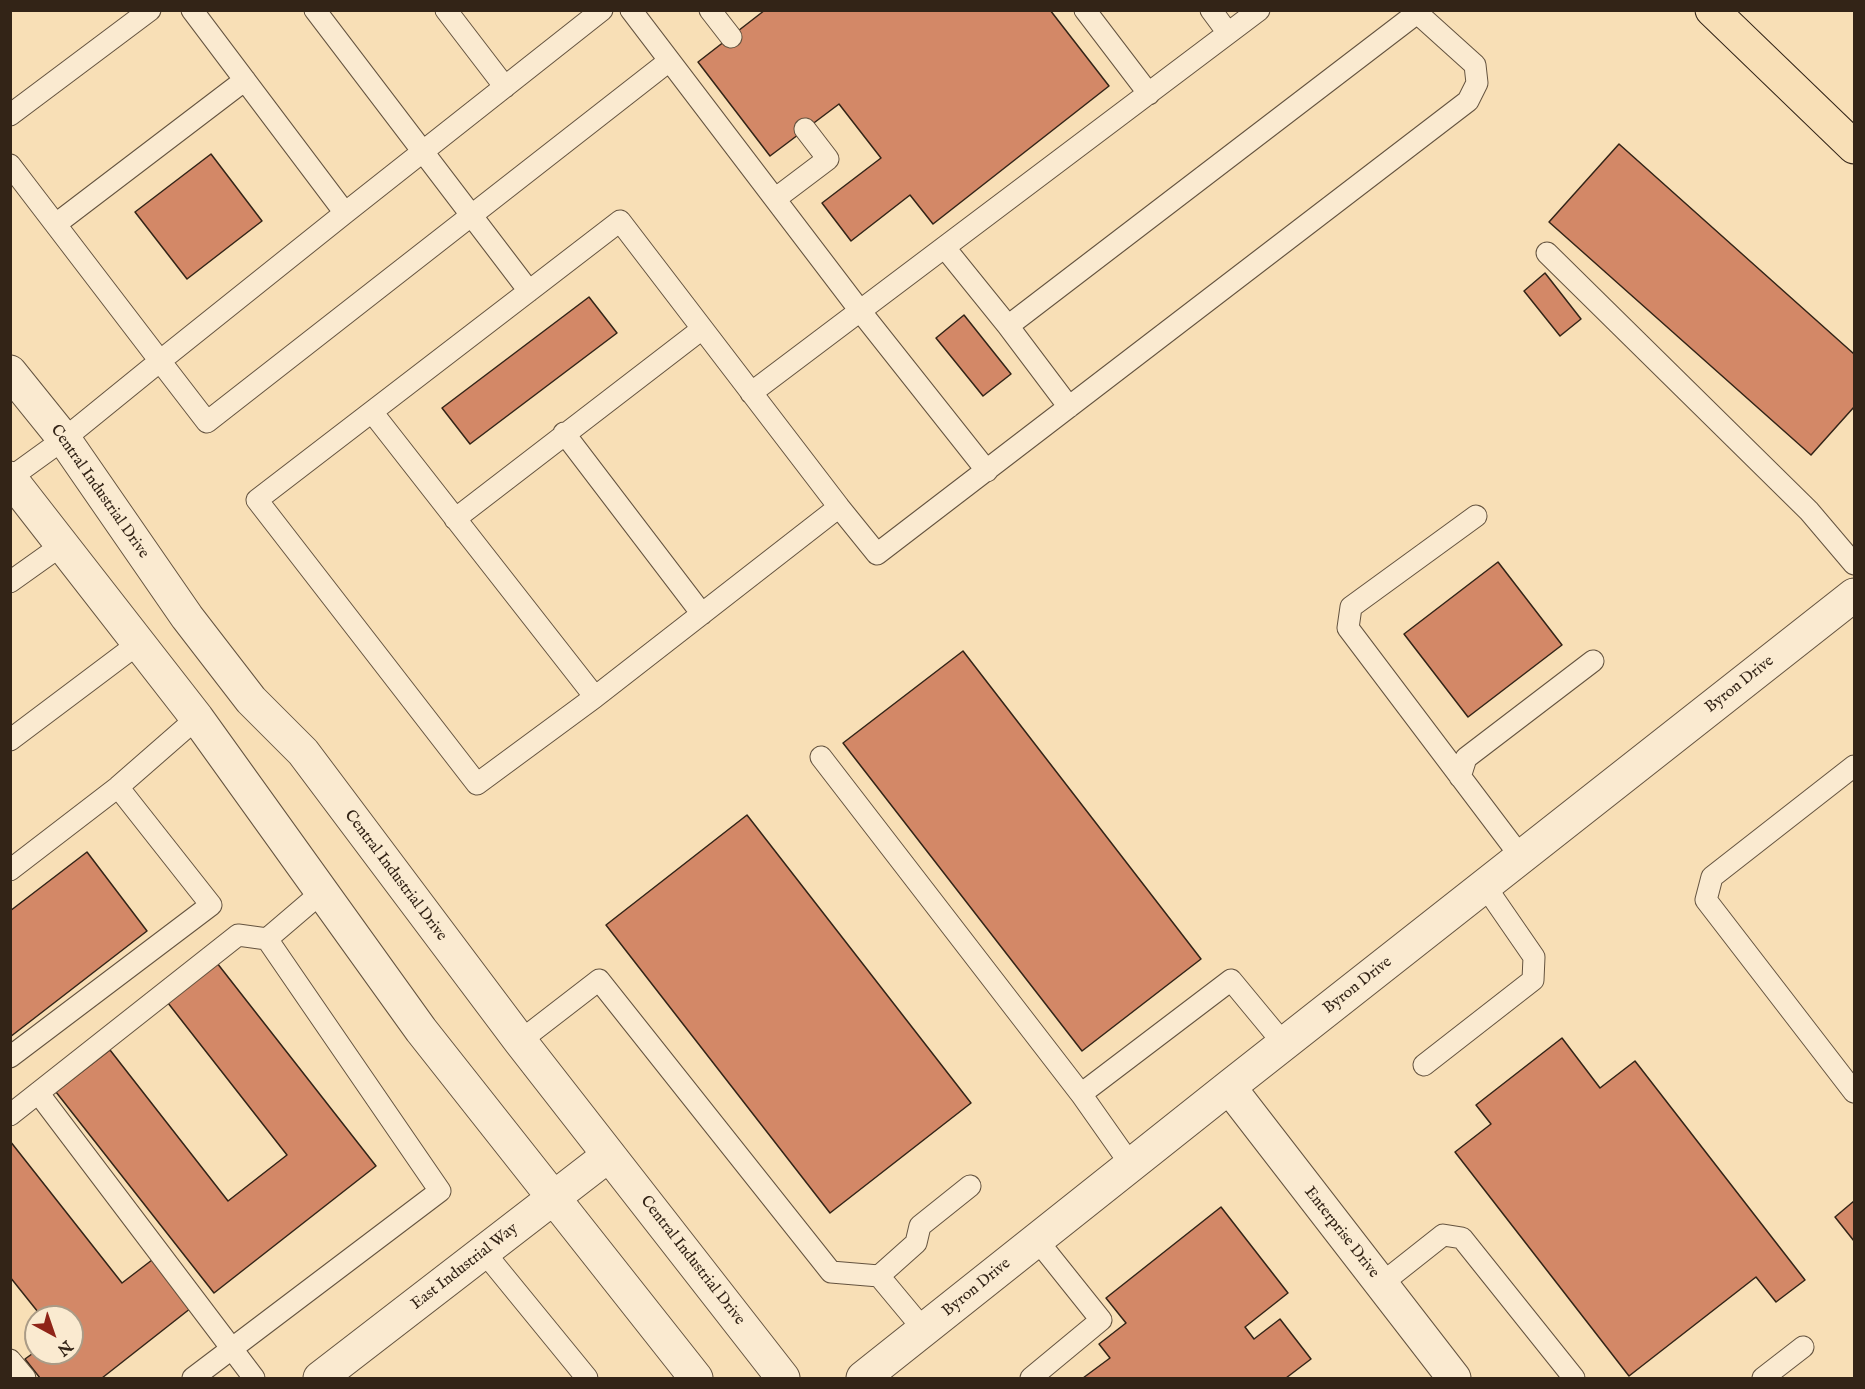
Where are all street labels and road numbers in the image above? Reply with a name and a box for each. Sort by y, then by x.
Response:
street label: Central Industrial Drive [46,421,152,563]
street label: Byron Drive [1702,652,1778,718]
street label: Central Industrial Drive [339,807,451,945]
street label: Byron Drive [1320,953,1396,1019]
street label: Enterprise Drive [1299,1183,1383,1283]
street label: Central Industrial Drive [635,1192,749,1330]
street label: East Industrial Way [408,1219,522,1315]
street label: Byron Drive [939,1255,1015,1321]

